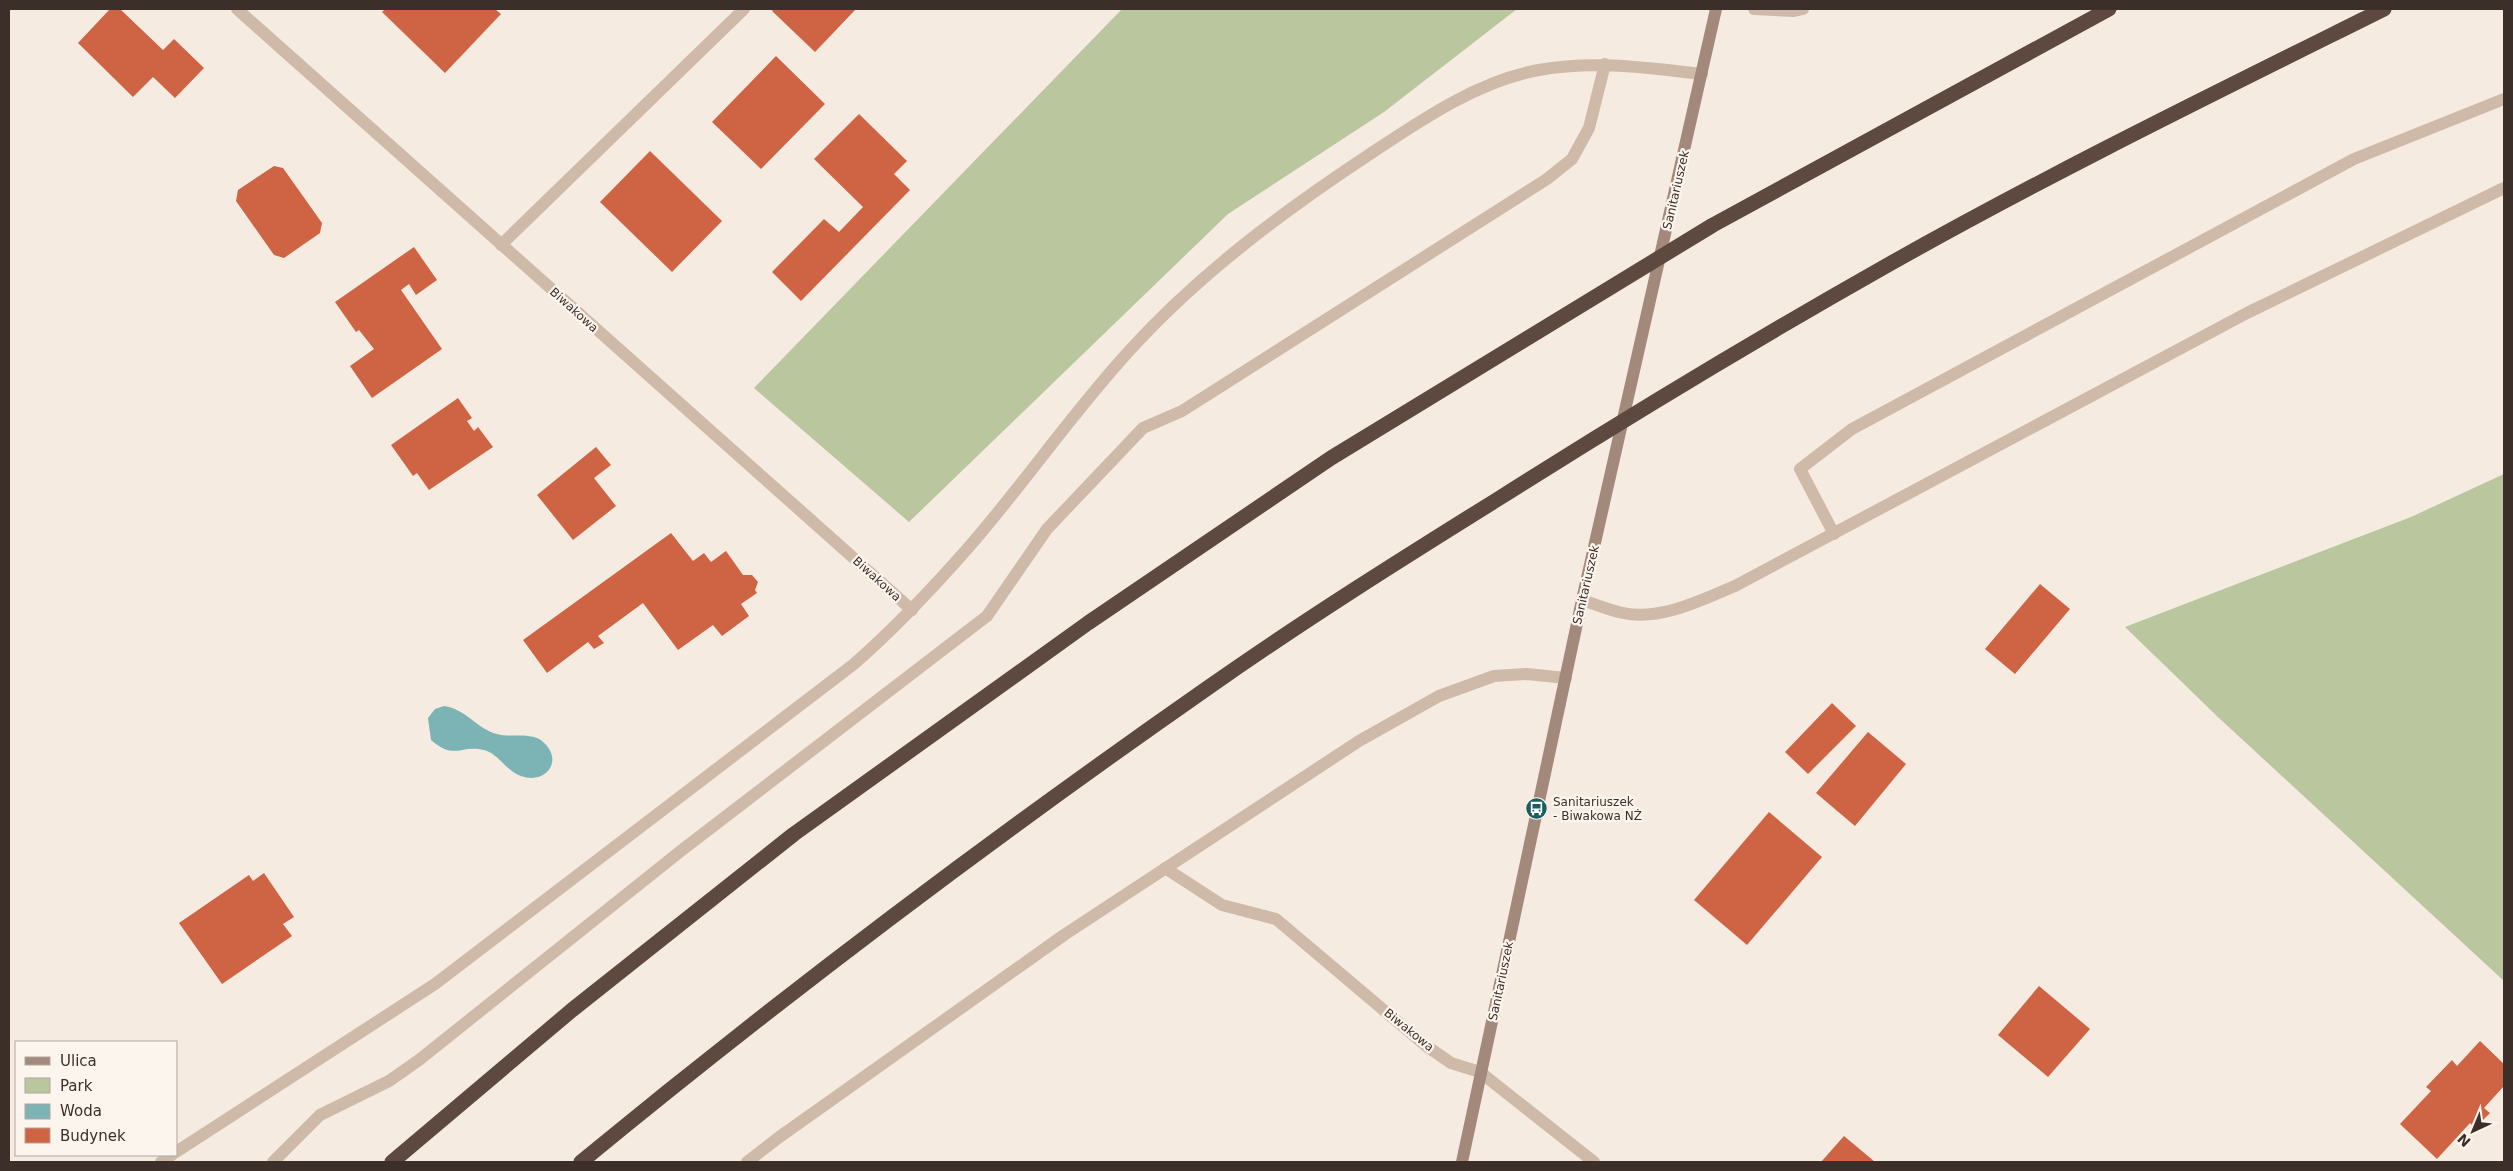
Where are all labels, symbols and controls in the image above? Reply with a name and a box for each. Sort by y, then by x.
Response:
street label: Sanitariuszek [1660,149,1692,231]
street label: Biwakowa [547,285,601,335]
street label: Sanitariuszek [1570,544,1602,626]
street label: Biwakowa [850,554,904,604]
place label: Sanitariuszek - Biwakowa NŻ [1553,795,1642,823]
bus stop icon: Sanitariuszek - Biwakowa NŻ [1525,797,1549,821]
street label: Sanitariuszek [1486,940,1516,1022]
street label: Biwakowa [1381,1006,1437,1054]
legend [15,1041,178,1156]
text: Ulica [60,1052,97,1070]
text: Park [60,1077,93,1095]
text: Woda [60,1102,102,1120]
north arrow [2448,1106,2498,1156]
text: Budynek [60,1127,126,1145]
text: N [2454,1131,2474,1150]

